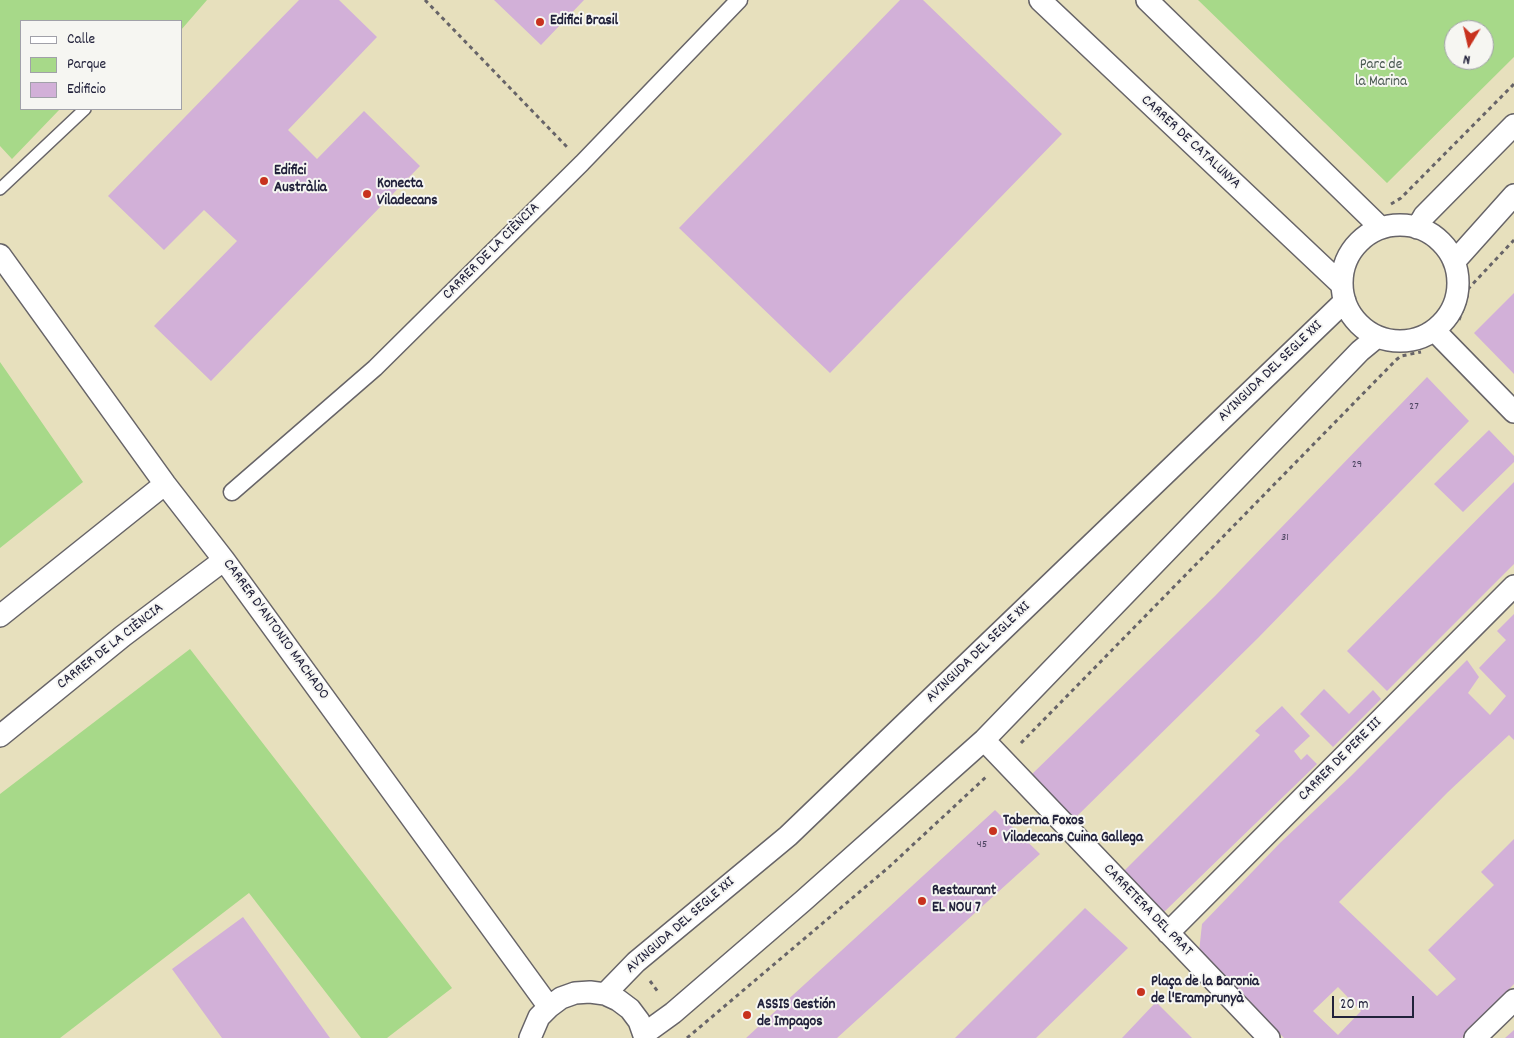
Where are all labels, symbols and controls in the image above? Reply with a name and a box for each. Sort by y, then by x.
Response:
place label: Edifici Brasil [550,13,618,31]
marker: Edifici Brasil [534,16,546,28]
legend [20,20,182,110]
north arrow [1444,20,1494,70]
text: Calle [67,29,95,51]
text: N [1462,48,1472,69]
text: Parque [67,54,106,76]
park label: Parc de la Marina [1355,57,1407,92]
text: Edificio [67,79,106,101]
street label: CARRER DE CATALUNYA [1136,92,1244,194]
place label: Edifici Austràlia [274,163,327,198]
marker: Edifici Austràlia [258,175,270,187]
place label: Konecta Viladecans [377,176,438,211]
marker: Konecta Viladecans [361,188,373,200]
street label: CARRER DE LA CIÈNCIA [440,200,544,304]
street label: AVINGUDA DEL SEGLE XXI [1215,317,1327,427]
house number: 27 [1409,400,1419,414]
house number: 29 [1352,458,1362,472]
house number: 31 [1281,531,1289,545]
street label: CARRER D'ANTONIO MACHADO [218,556,332,704]
street label: AVINGUDA DEL SEGLE XXI [923,598,1035,708]
street label: CARRER DE LA CIÈNCIA [54,600,168,694]
street label: CARRER DE PERE III [1295,714,1387,806]
place label: Taberna Foxos Viladecans Cuina Gallega [1003,813,1143,848]
marker: Taberna Foxos Viladecans Cuina Gallega [987,825,999,837]
house number: 45 [977,838,987,852]
street label: CARRETERA DEL PRAT [1098,861,1196,961]
street label: AVINGUDA DEL SEGLE XXI [623,874,739,978]
place label: Restaurant EL NOU 7 [932,883,996,918]
marker: Restaurant EL NOU 7 [916,895,928,907]
place label: Plaça de la Baronia de l'Eramprunyà [1151,974,1259,1009]
marker: Plaça de la Baronia de l'Eramprunyà [1135,986,1147,998]
scale bar [1334,986,1416,1018]
text: 20 m [1340,994,1368,1016]
place label: ASSIS Gestión de Impagos [757,997,835,1032]
marker: ASSIS Gestión de Impagos [741,1009,753,1021]

